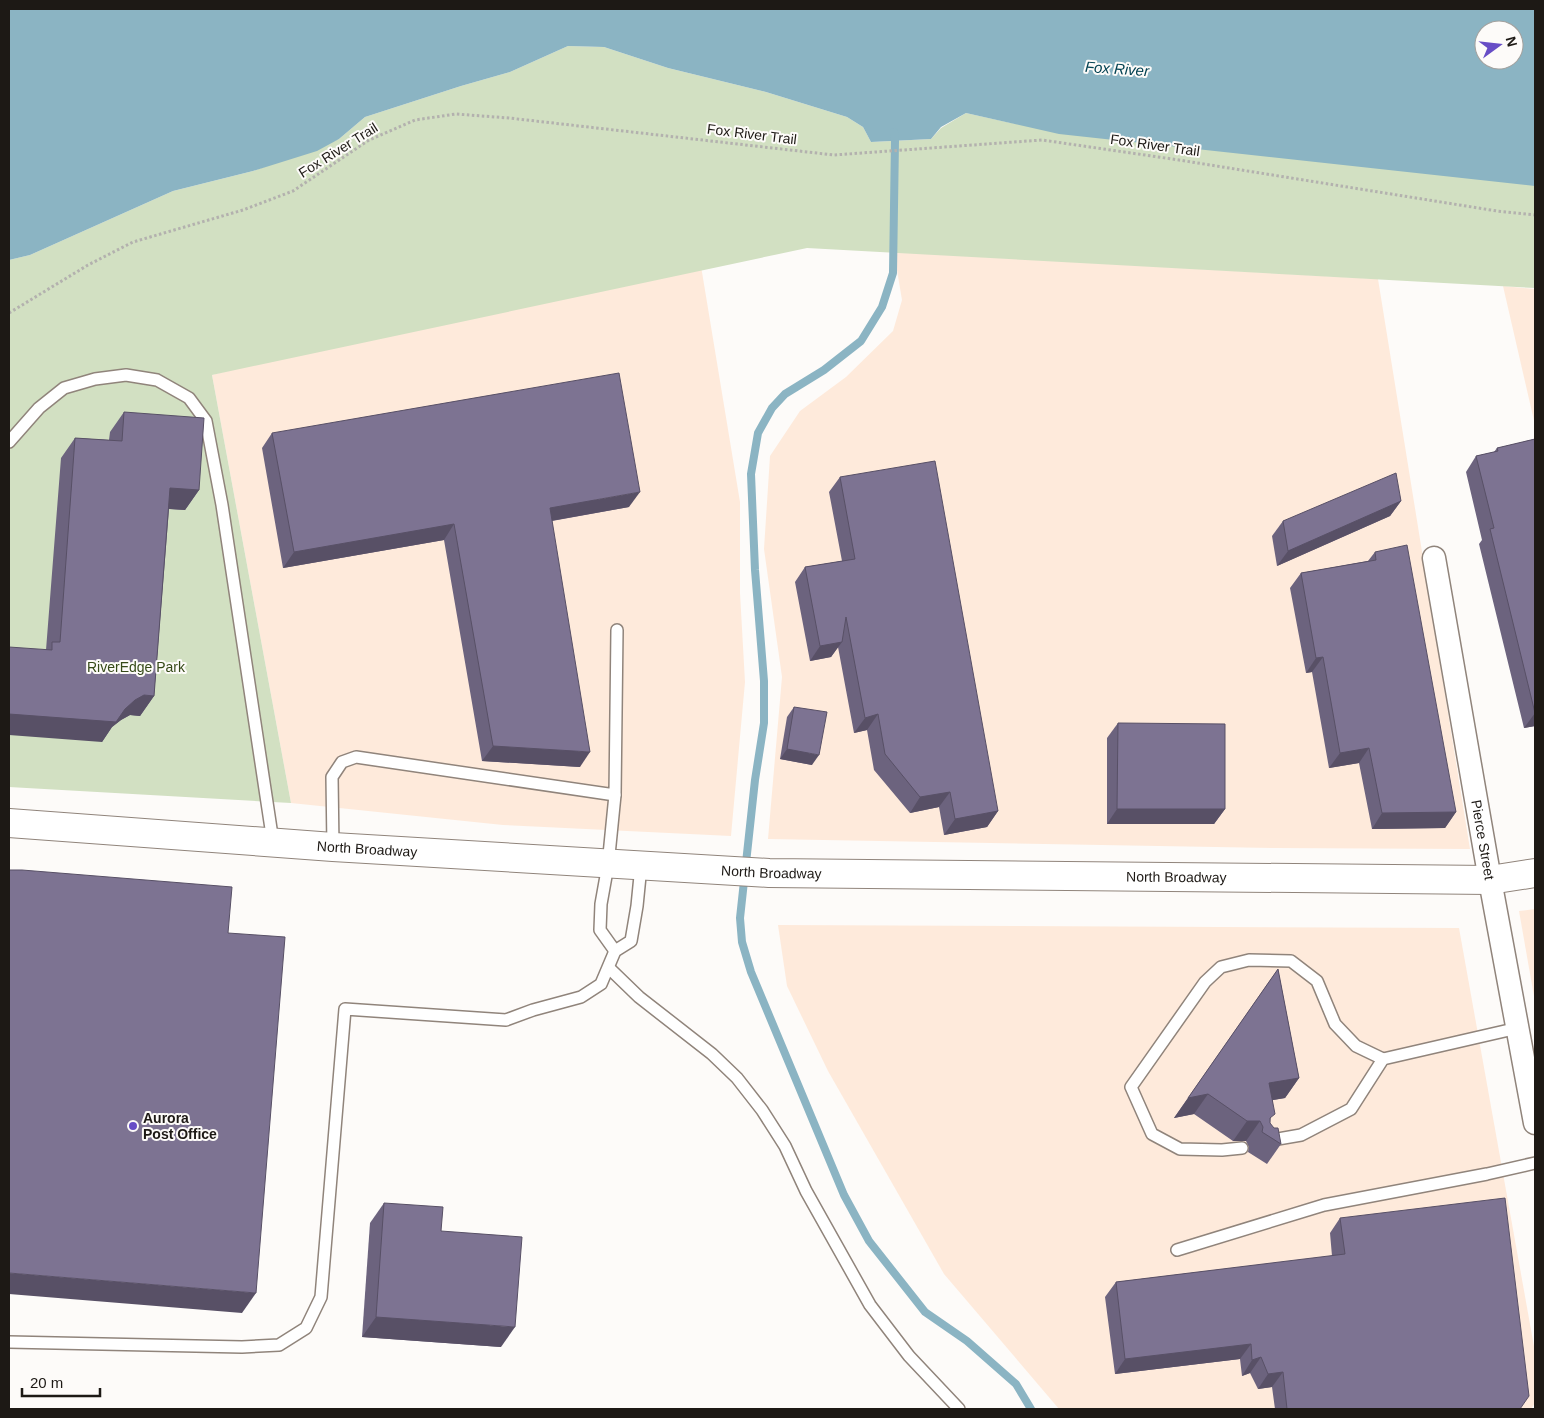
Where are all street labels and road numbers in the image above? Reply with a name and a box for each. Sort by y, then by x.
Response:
street label: Fox River Trail [295,119,381,181]
street label: Fox River Trail [706,121,798,147]
street label: Fox River Trail [1109,131,1201,159]
street label: Pierce Street [1468,798,1498,881]
street label: North Broadway [316,838,418,860]
street label: North Broadway [721,862,822,882]
street label: North Broadway [1126,868,1227,885]

